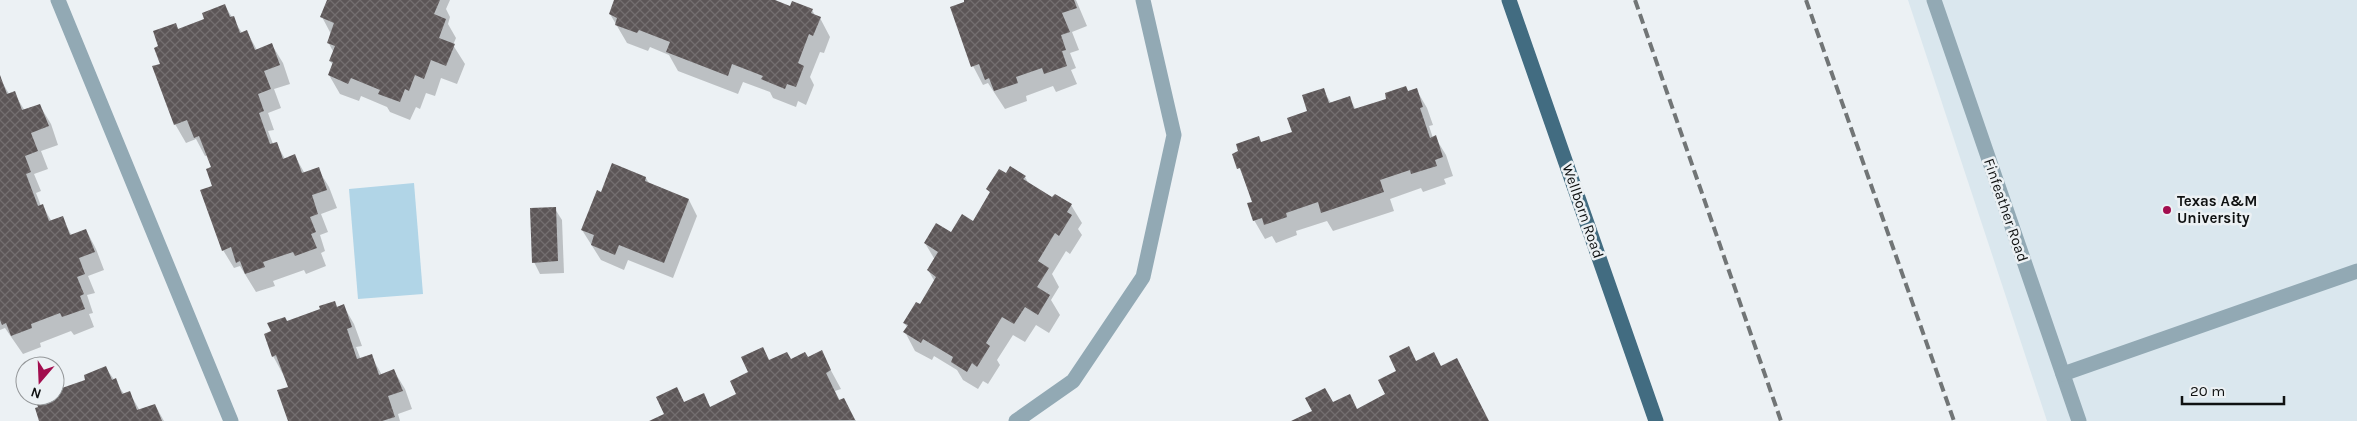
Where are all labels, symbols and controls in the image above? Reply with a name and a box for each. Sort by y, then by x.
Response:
street label: Finfeather Road [1980,156,2032,264]
street label: Wellborn Road [1558,161,1608,261]
place label: Texas A&M University [2177,192,2257,227]
marker: Texas A&M University [2161,204,2173,216]
north arrow [15,356,65,406]
scale bar [2182,374,2284,406]
text: 20 m [2190,382,2225,400]
text: N [28,383,43,402]

